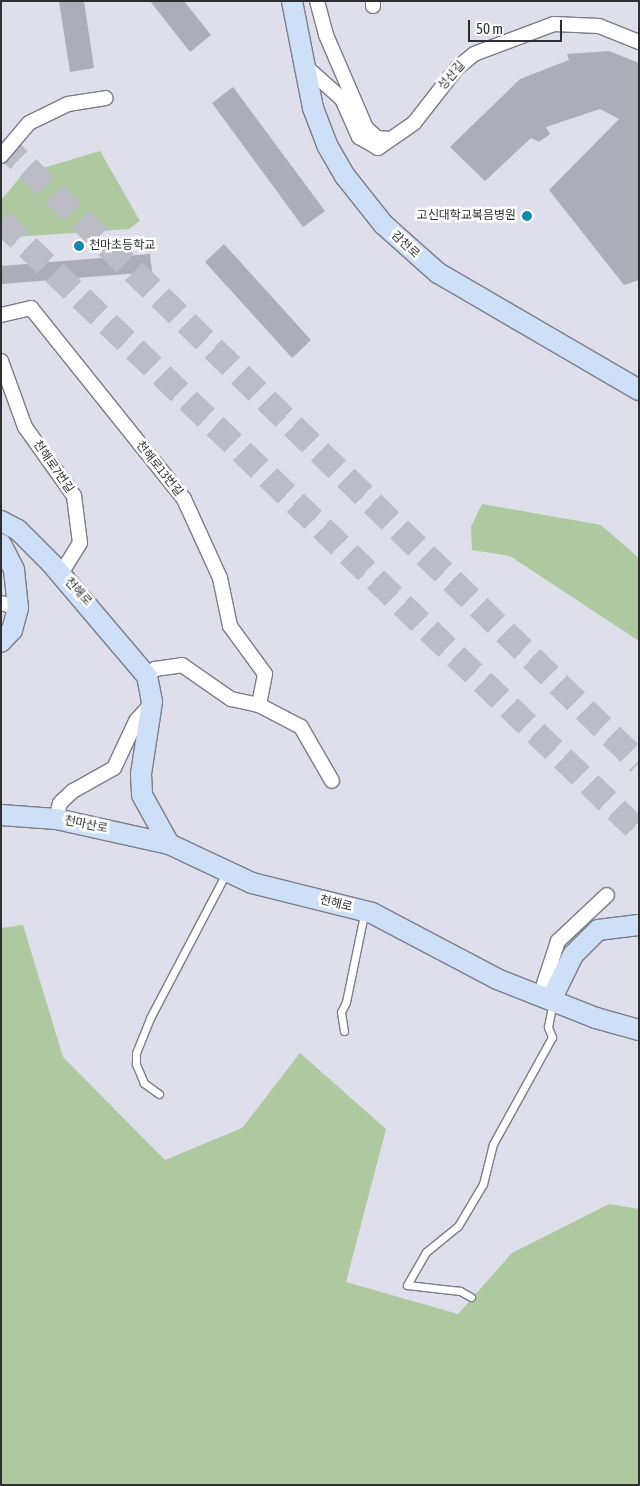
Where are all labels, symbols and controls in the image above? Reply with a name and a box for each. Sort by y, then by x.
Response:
scale bar [470,10,564,42]
text: 50 m [476,20,503,37]
street label: 성산길 [436,59,468,93]
place label: 고신대학교복음병원 [417,209,516,223]
marker: 고신대학교복음병원 [520,209,534,223]
street label: 감천로 [388,228,422,262]
place label: 천마초등학교 [89,239,155,253]
marker: 천마초등학교 [73,240,85,252]
street label: 천해로7번길 [30,438,76,496]
street label: 천해로13번길 [132,439,186,499]
street label: 천해로 [61,575,95,609]
street label: 천마산로 [63,814,109,836]
street label: 천해로 [318,893,354,915]

